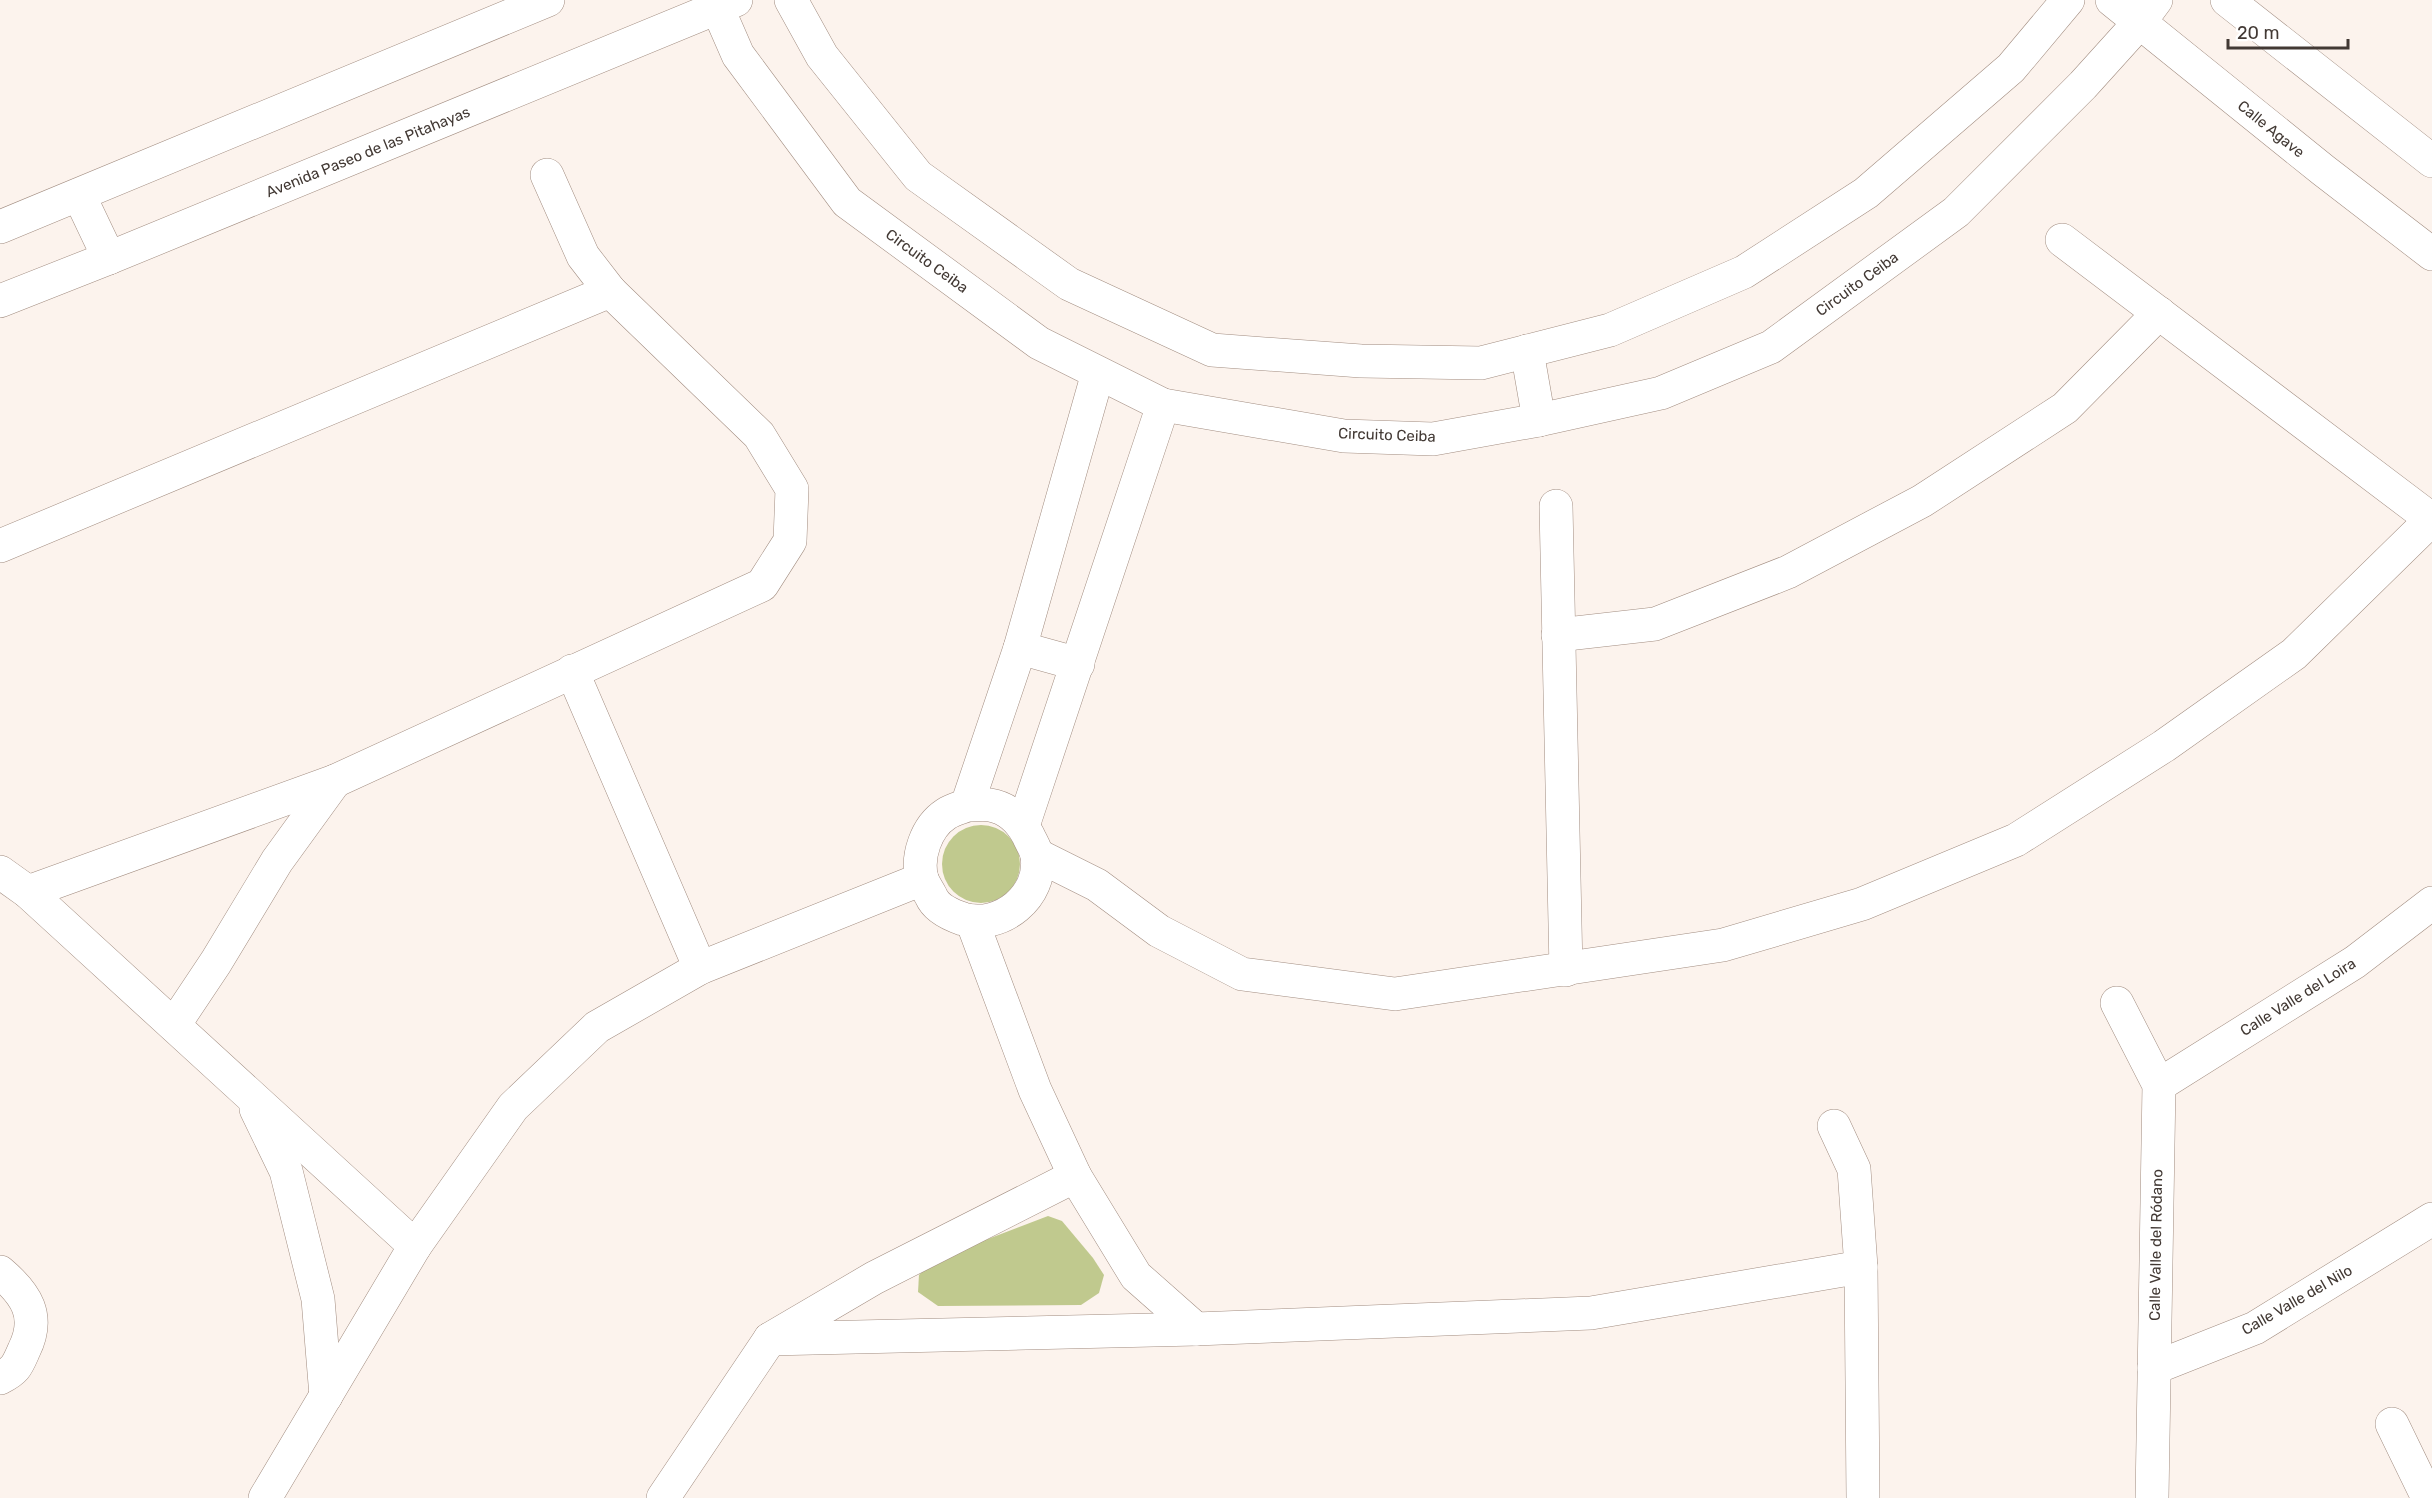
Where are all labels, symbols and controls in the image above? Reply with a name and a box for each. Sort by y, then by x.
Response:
scale bar [2228,12,2348,50]
text: 20 m [2237,22,2279,44]
street label: Calle Agave [2234,97,2308,161]
street label: Avenida Paseo de las Pitahayas [263,103,473,201]
street label: Circuito Ceiba [882,225,972,297]
street label: Circuito Ceiba [1812,248,1902,320]
street label: Circuito Ceiba [1338,424,1436,446]
street label: Calle Valle del Loira [2237,954,2359,1040]
street label: Calle Valle del Ródano [2146,1169,2166,1321]
street label: Calle Valle del Nilo [2238,1261,2356,1339]

